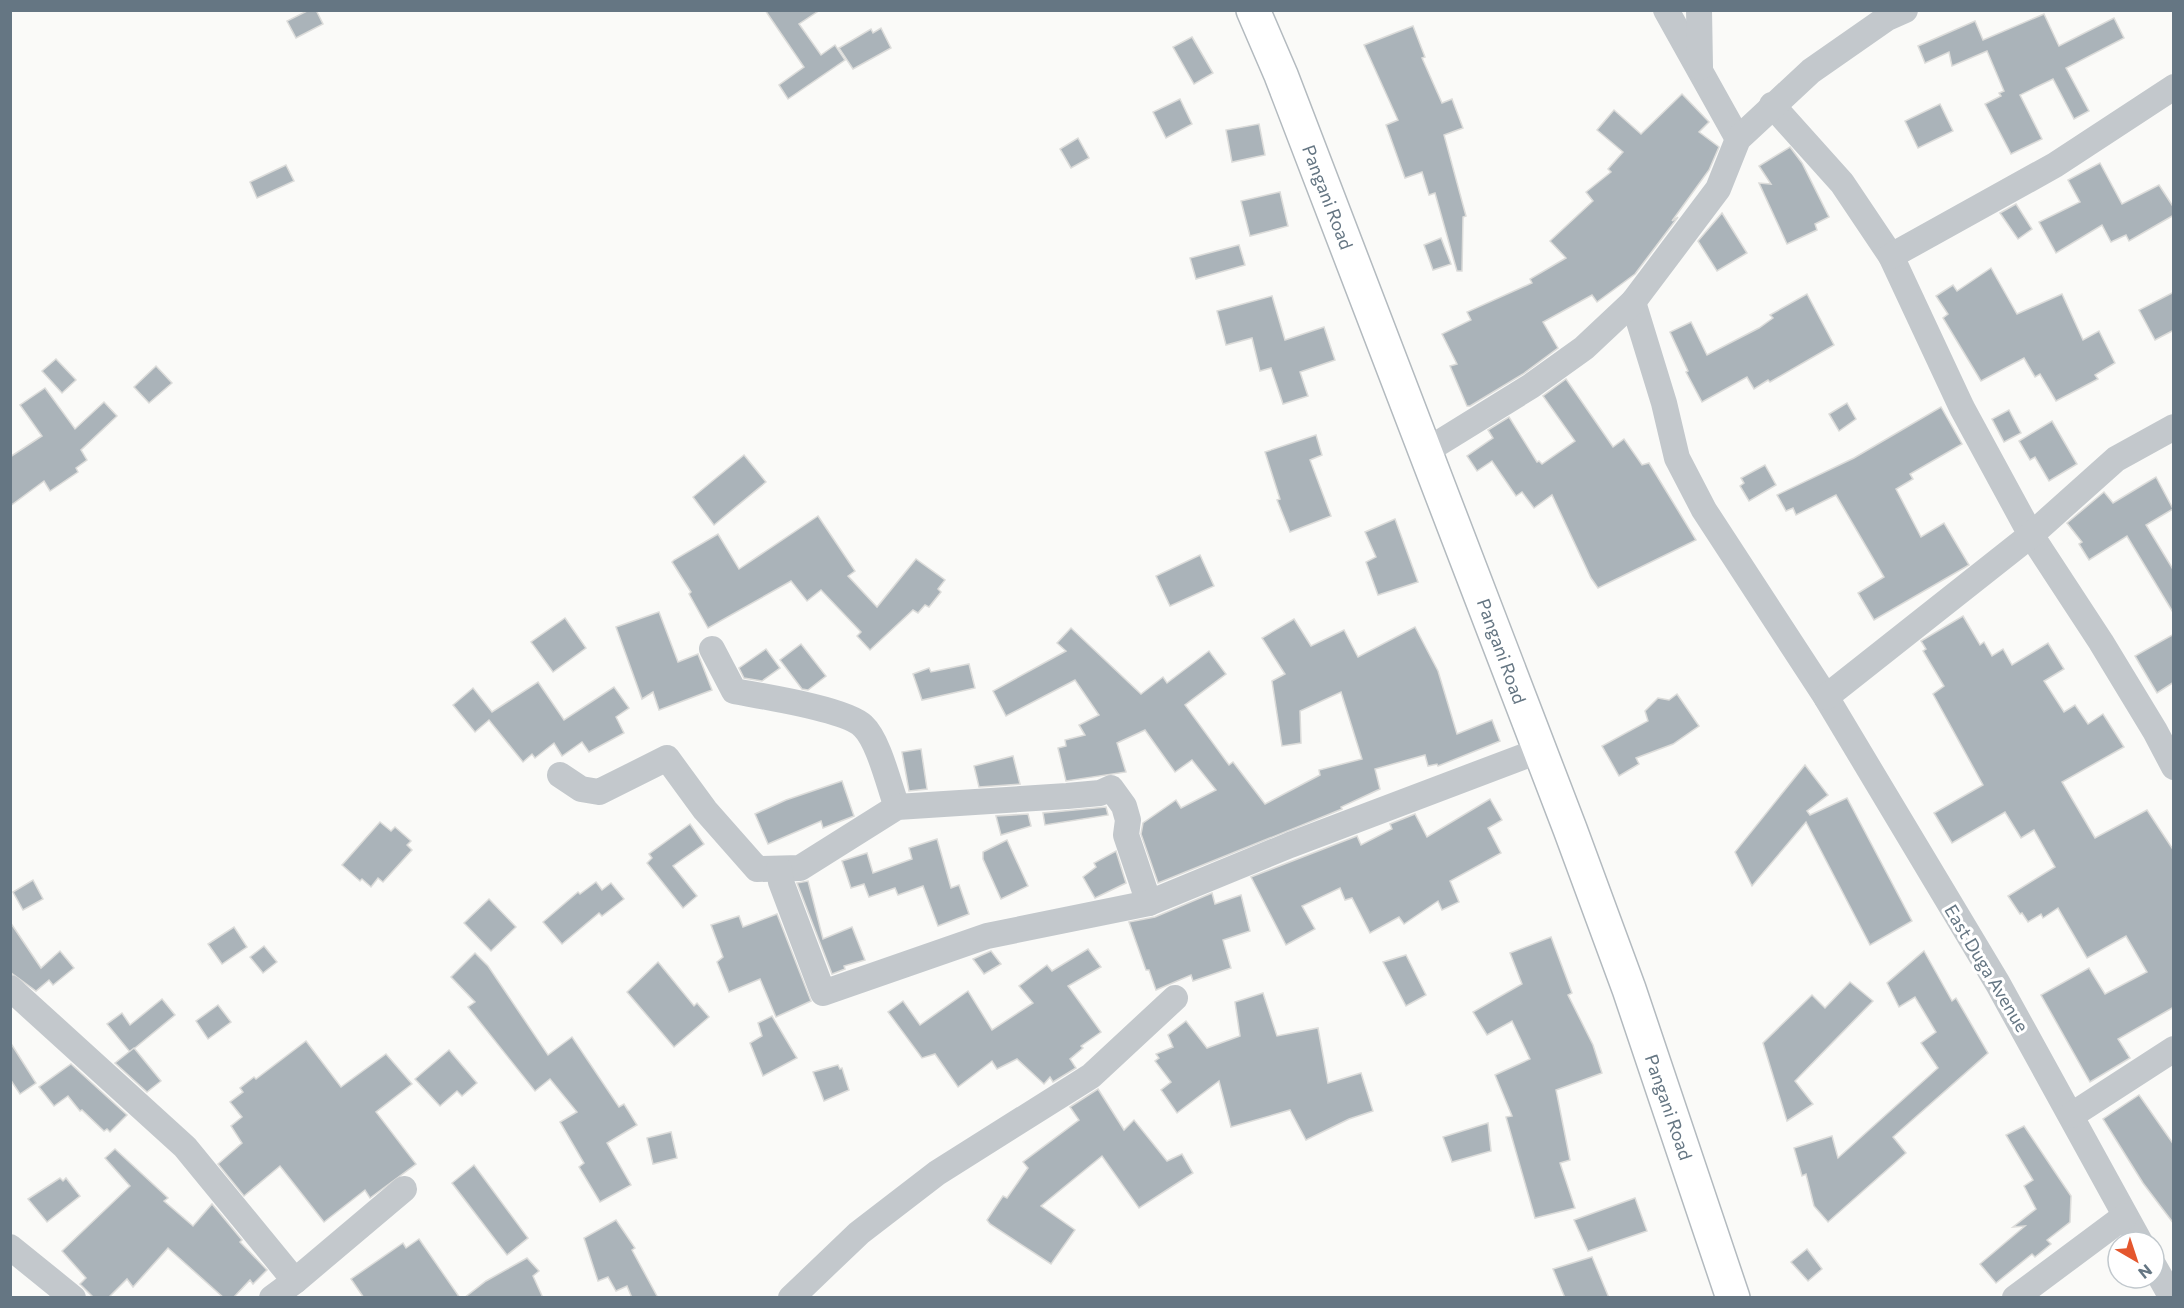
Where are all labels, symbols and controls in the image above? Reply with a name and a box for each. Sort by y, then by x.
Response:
street label: Pangani Road [1298,141,1358,253]
street label: Pangani Road [1473,595,1531,707]
street label: East Duga Avenue [1940,900,2034,1036]
street label: Pangani Road [1641,1051,1697,1163]
north arrow [2106,1230,2166,1290]
text: N [2135,1261,2156,1283]

